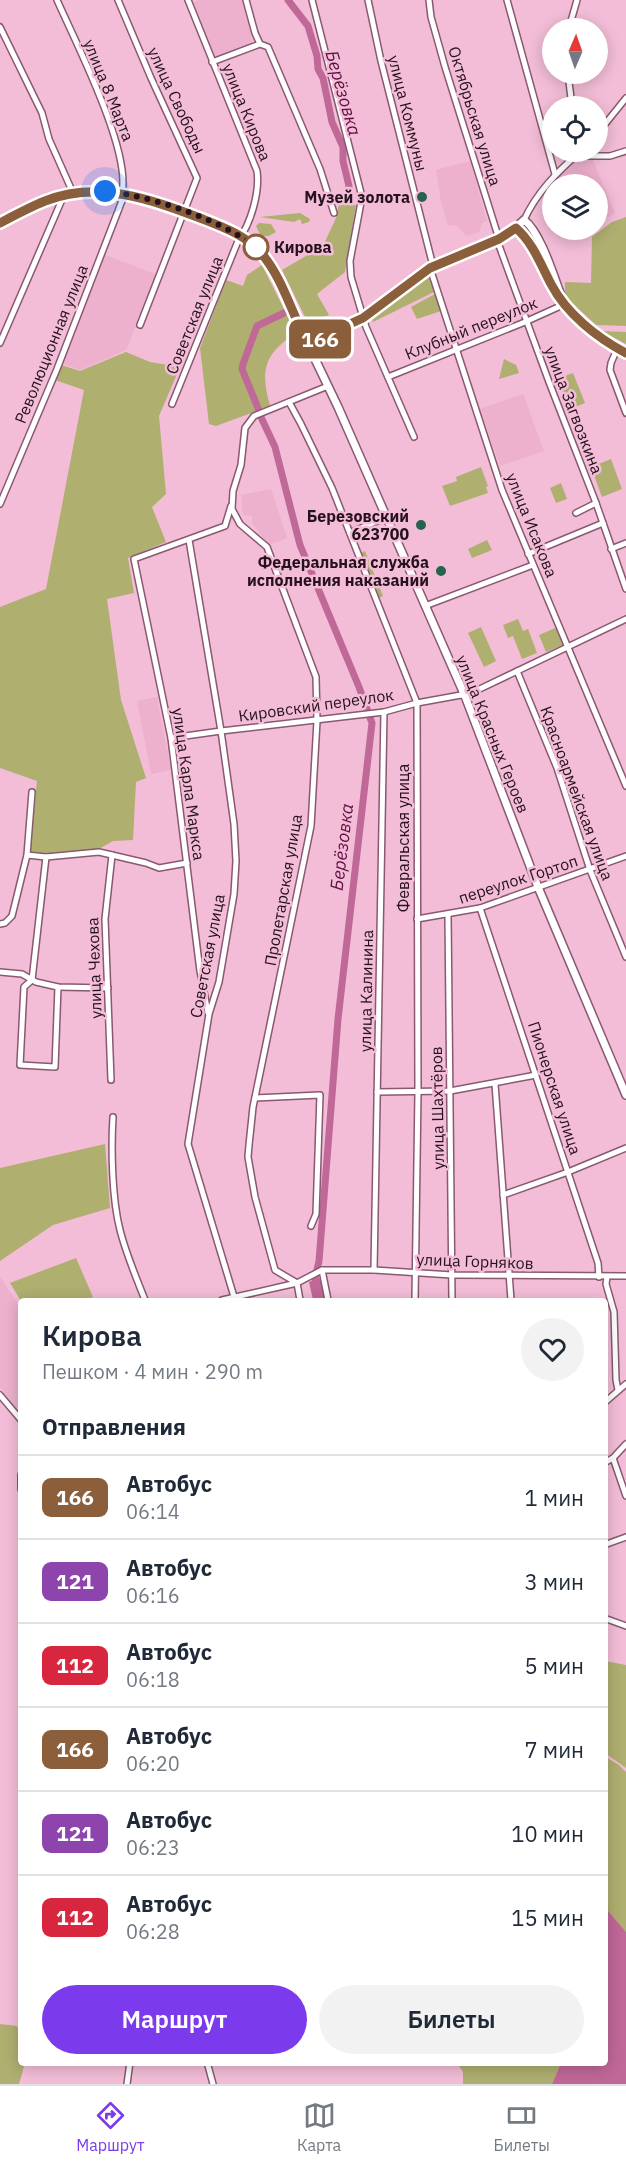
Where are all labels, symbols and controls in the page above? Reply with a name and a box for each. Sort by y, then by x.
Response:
north arrow [542,18,608,84]
map controls [542,18,608,240]
street label: улица 8 Марта [80,36,139,144]
street label: улица Свободы [144,44,210,156]
street label: Октябрьская улица [444,44,506,189]
water label: Берёзовка [320,48,367,138]
street label: улица Коммуны [384,53,432,173]
street label: улица Кирова [218,60,276,164]
button: locate [542,96,608,162]
button: layers [542,174,608,240]
your location [90,176,120,206]
place label: Музей золота [304,187,410,207]
marker: Музей золота [415,190,429,204]
marker: Кирова [243,234,269,260]
place label: Кирова [274,237,332,257]
street label: Советская улица [161,253,227,377]
street label: Революционная улица [10,261,92,426]
street label: Клубный переулок [402,292,540,364]
line badge: 166 [286,320,354,358]
text: 166 [301,325,339,353]
street label: улица Загвозкина [540,343,608,477]
street label: улица Исакова [502,470,562,581]
place label: Березовский 623700 [307,506,409,544]
marker: Березовский 623700 [414,518,428,532]
place label: Федеральная служба исполнения наказаний [247,552,429,590]
marker: Федеральная служба исполнения наказаний [434,564,448,578]
street label: улица Красных Героев [452,652,534,816]
street label: Кировский переулок [237,684,395,726]
street label: Красноармейская улица [536,703,618,883]
street label: улица Карла Маркса [168,706,210,862]
street label: Февральская улица [393,763,413,912]
water label: Берёзовка [325,802,358,892]
street label: Пролетарская улица [260,812,306,968]
street label: переулок Гортоп [456,850,580,908]
street label: Советская улица [185,892,229,1020]
street label: улица Чехова [82,917,106,1019]
street label: улица Калинина [355,929,377,1052]
street label: Пионерская улица [524,1019,586,1158]
street label: улица Шахтёров [426,1046,448,1170]
street label: улица Горняков [416,1249,534,1273]
text: Кирова [42,1317,142,1354]
button: heart [521,1318,584,1381]
text: Пешком · 4 мин · 290 m [42,1358,263,1385]
text: Отправления [42,1412,186,1441]
text: Автобус [126,1469,212,1498]
text: 166 [56,1483,94,1511]
text: 1 мин [524,1483,584,1512]
text: 06:14 [126,1498,180,1525]
text: Автобус [126,1553,212,1582]
text: 121 [56,1567,94,1595]
text: 3 мин [524,1567,584,1596]
text: 06:16 [126,1582,180,1609]
text: Автобус [126,1637,212,1666]
text: 112 [56,1651,94,1679]
text: 5 мин [524,1651,584,1680]
text: 06:18 [126,1666,180,1693]
text: Автобус [126,1721,212,1750]
text: 166 [56,1735,94,1763]
text: 7 мин [524,1735,584,1764]
text: 06:20 [126,1750,180,1777]
text: Автобус [126,1805,212,1834]
text: 121 [56,1819,94,1847]
text: 10 мин [511,1819,584,1848]
text: 06:23 [126,1834,180,1861]
text: Автобус [126,1889,212,1918]
text: 112 [56,1903,94,1931]
text: 15 мин [511,1903,584,1932]
text: 06:28 [126,1918,180,1945]
button: Маршрут [42,1985,307,2054]
button: Билеты [319,1985,584,2054]
tab: Маршрут [76,2099,145,2155]
tab: Карта [297,2099,341,2155]
tab: Билеты [493,2099,550,2155]

